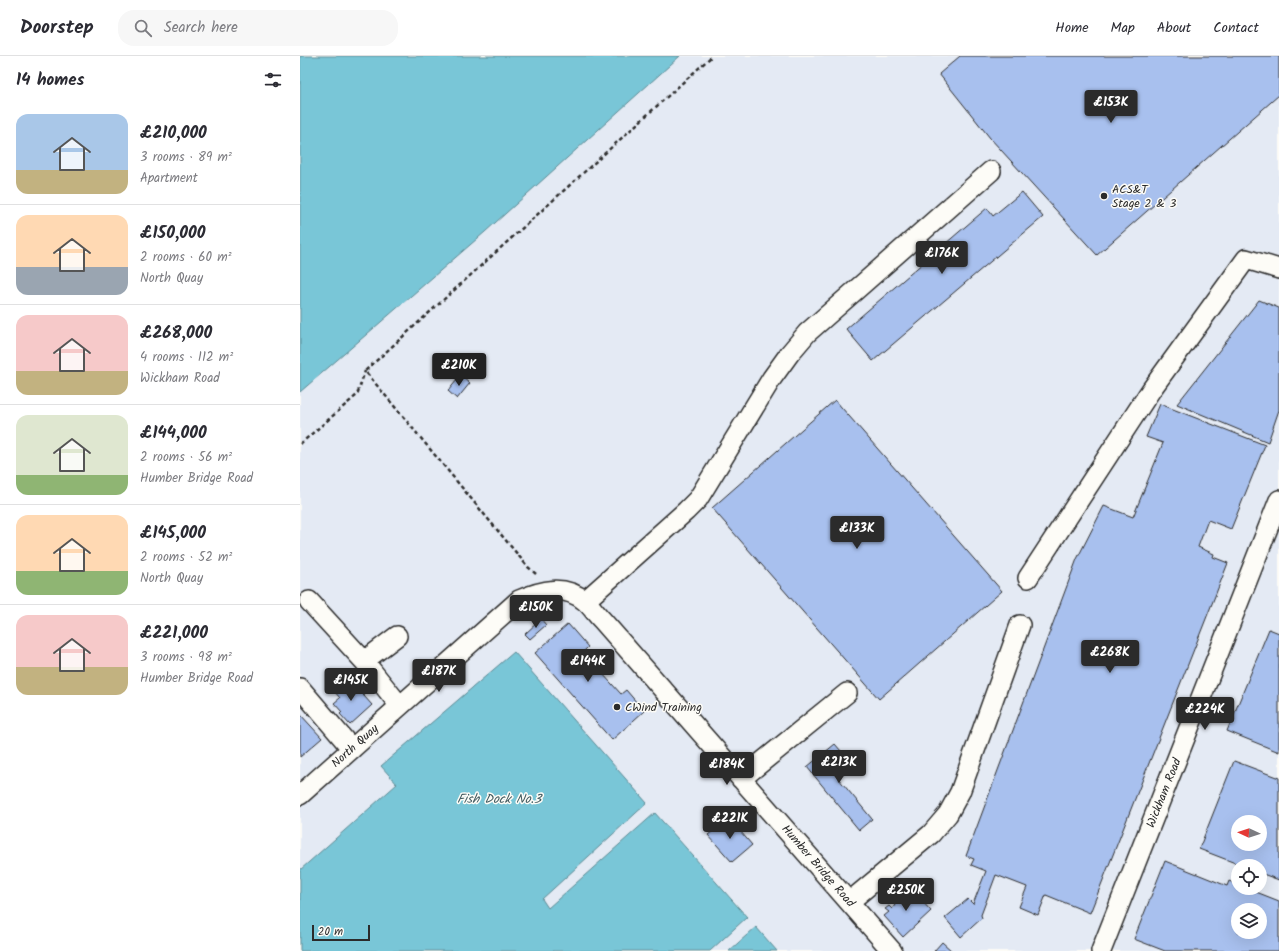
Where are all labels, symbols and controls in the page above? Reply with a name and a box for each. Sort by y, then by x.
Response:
search box [118,10,398,46]
text: Doorstep [20,13,94,43]
text: Search here [164,16,238,40]
icon: search [132,17,154,39]
text: Home [1055,17,1089,39]
text: Map [1111,17,1135,39]
text: About [1157,17,1191,39]
text: Contact [1213,17,1259,39]
text: 14 homes [16,67,84,94]
icon: filters [262,69,284,91]
pin: £153K [1083,90,1139,124]
text: £153K [1094,92,1128,113]
text: £210,000 [140,120,207,147]
icon: home [48,130,96,178]
text: 3 rooms · 89 m² [140,147,232,168]
text: Apartment [140,168,198,189]
place label: ACS&T Stage 2 & 3 [1112,180,1177,213]
marker: ACS&T Stage 2 & 3 [1099,191,1109,201]
text: £150,000 [140,220,206,247]
icon: home [48,231,96,279]
pin: £176K [914,241,970,275]
text: £176K [925,243,959,264]
text: 2 rooms · 60 m² [140,247,232,268]
text: North Quay [140,268,203,289]
text: £268,000 [140,320,212,347]
icon: home [48,331,96,379]
text: 4 rooms · 112 m² [140,347,233,368]
pin: £210K [431,353,487,387]
text: £210K [441,355,477,376]
text: Wickham Road [140,368,220,389]
text: £144,000 [140,420,207,447]
icon: home [48,431,96,479]
text: 2 rooms · 56 m² [140,447,232,468]
text: Humber Bridge Road [140,468,253,489]
pin: £133K [829,516,885,550]
text: £133K [839,518,875,539]
text: £145,000 [140,520,206,547]
icon: home [48,531,96,579]
text: 2 rooms · 52 m² [140,547,232,568]
text: North Quay [140,568,203,589]
pin: £150K [508,595,564,629]
text: £150K [519,597,553,618]
text: £221,000 [140,620,208,647]
icon: home [48,631,96,679]
pin: £268K [1082,640,1138,674]
text: £268K [1090,642,1130,663]
text: 3 rooms · 98 m² [140,647,232,668]
pin: £144K [560,649,616,683]
text: £144K [570,651,606,672]
pin: £187K [411,659,467,693]
text: £187K [421,661,457,682]
text: Humber Bridge Road [140,668,253,689]
pin: £145K [323,668,379,702]
text: £145K [334,670,368,691]
pin: £224K [1177,697,1233,731]
place label: CWind Training [625,698,702,717]
text: £224K [1185,699,1225,720]
marker: CWind Training [612,702,622,712]
street label: North Quay [327,719,383,773]
pin: £213K [811,750,867,784]
pin: £184K [699,752,755,786]
text: £213K [821,752,857,773]
text: £184K [709,754,745,775]
street label: Wickham Road [1141,754,1187,831]
water label: Fish Dock No.3 [457,789,544,810]
pin: £221K [702,806,758,840]
text: £221K [712,808,748,829]
north arrow [1231,815,1267,851]
map controls [1231,815,1267,939]
street label: Humber Bridge Road [777,820,860,912]
button: locate [1231,859,1267,895]
pin: £250K [878,878,934,912]
text: £250K [887,880,925,901]
button: layers [1231,903,1267,939]
scale bar [312,923,370,942]
text: 20 m [318,923,343,941]

